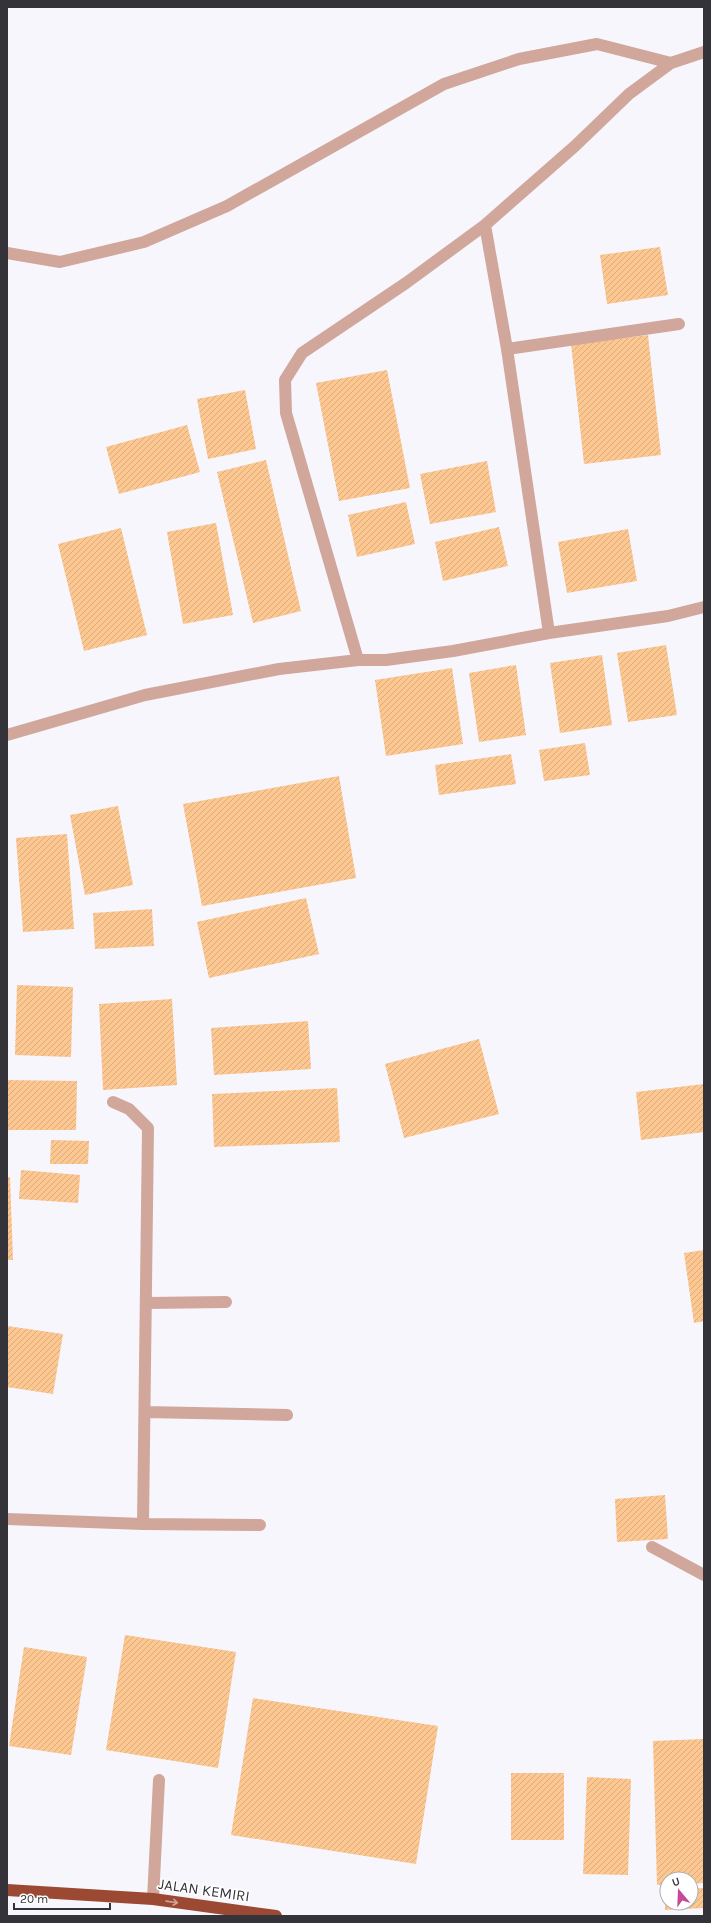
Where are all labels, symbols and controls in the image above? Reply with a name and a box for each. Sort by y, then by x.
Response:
north arrow [659,1871,699,1911]
street label: JALAN KEMIRI [157,1875,251,1905]
text: U [670,1875,682,1889]
scale bar [14,1885,110,1911]
text: 20 m [20,1892,48,1906]
one-way arrow [165,1898,178,1906]

